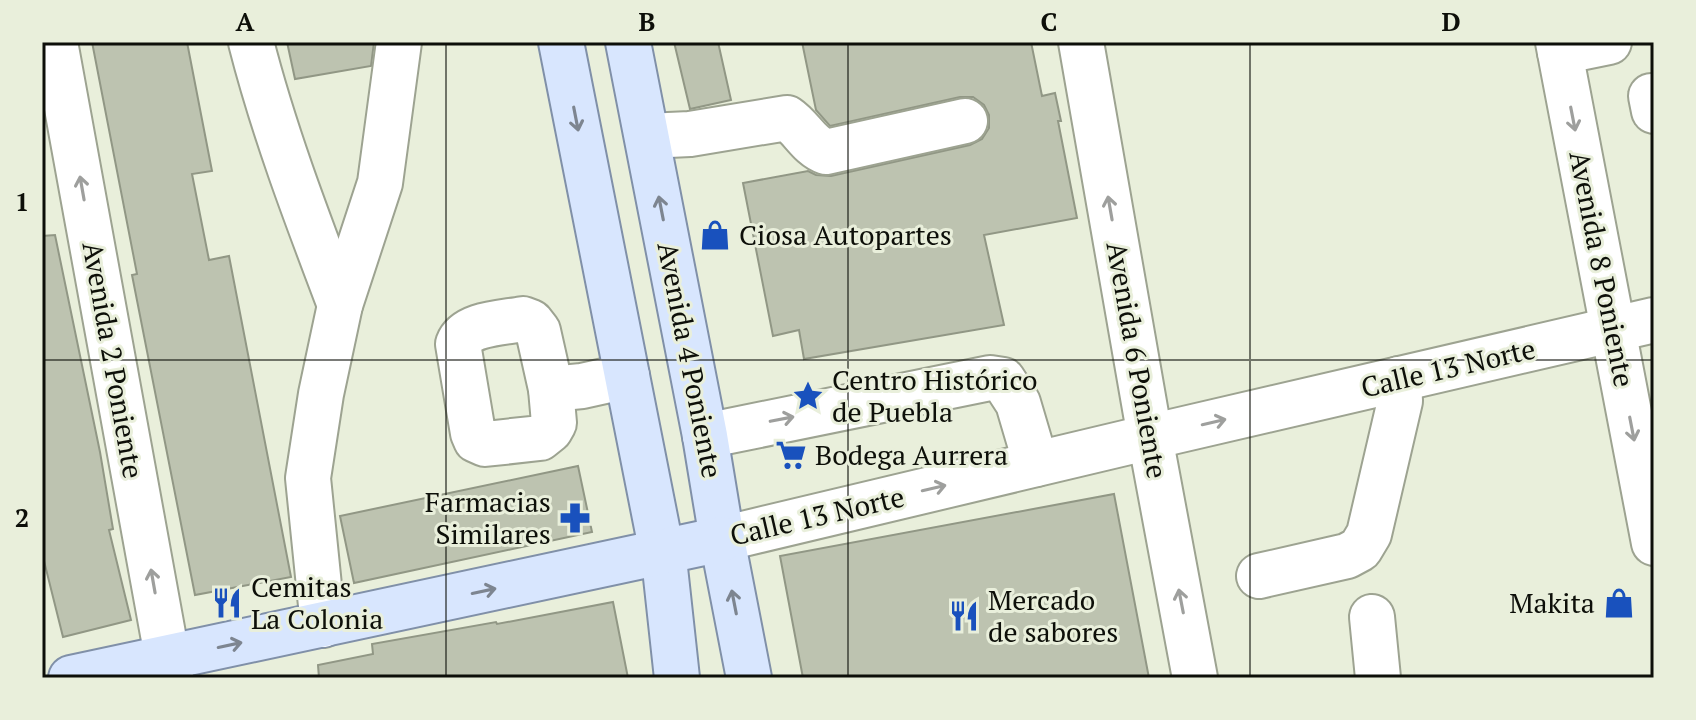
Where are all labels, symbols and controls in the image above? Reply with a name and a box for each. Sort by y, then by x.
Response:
text: A [236,4,255,38]
text: B [639,4,655,38]
text: C [1041,4,1057,38]
text: D [1441,4,1461,38]
one-way arrow [570,105,585,131]
one-way arrow [1566,105,1581,131]
street label: Avenida 8 Poniente [1561,148,1644,390]
one-way arrow [73,176,88,201]
text: 1 [15,184,29,218]
one-way arrow [1101,195,1116,221]
one-way arrow [653,196,668,222]
place label: Ciosa Autopartes [739,216,952,253]
shop icon: Ciosa Autopartes [698,218,732,252]
street label: Avenida 2 Poniente [74,239,153,481]
street label: Avenida 4 Poniente [649,239,732,481]
street label: Avenida 6 Poniente [1098,239,1177,481]
street label: Calle 13 Norte [1357,329,1539,406]
place label: Centro Histórico de Puebla [832,361,1038,430]
place icon: Centro Histórico de Puebla [791,379,825,413]
one-way arrow [768,411,794,426]
one-way arrow [1201,414,1227,429]
one-way arrow [1626,416,1641,441]
place label: Bodega Aurrera [815,436,1008,473]
supermarket icon: Bodega Aurrera [774,438,808,472]
street label: Calle 13 Norte [726,477,908,554]
one-way arrow [921,480,946,495]
place label: Farmacias Similares [425,483,551,552]
text: 2 [15,500,29,534]
pharmacy icon: Farmacias Similares [558,501,592,535]
place label: Cemitas La Colonia [251,568,383,637]
one-way arrow [145,569,160,595]
place label: Mercado de sabores [988,581,1118,650]
one-way arrow [471,583,496,598]
place label: Makita [1509,584,1595,621]
restaurant icon: Cemitas La Colonia [210,586,244,620]
shop icon: Makita [1602,586,1636,620]
one-way arrow [726,589,741,615]
one-way arrow [1172,589,1187,615]
restaurant icon: Mercado de sabores [947,599,981,633]
one-way arrow [216,637,242,652]

